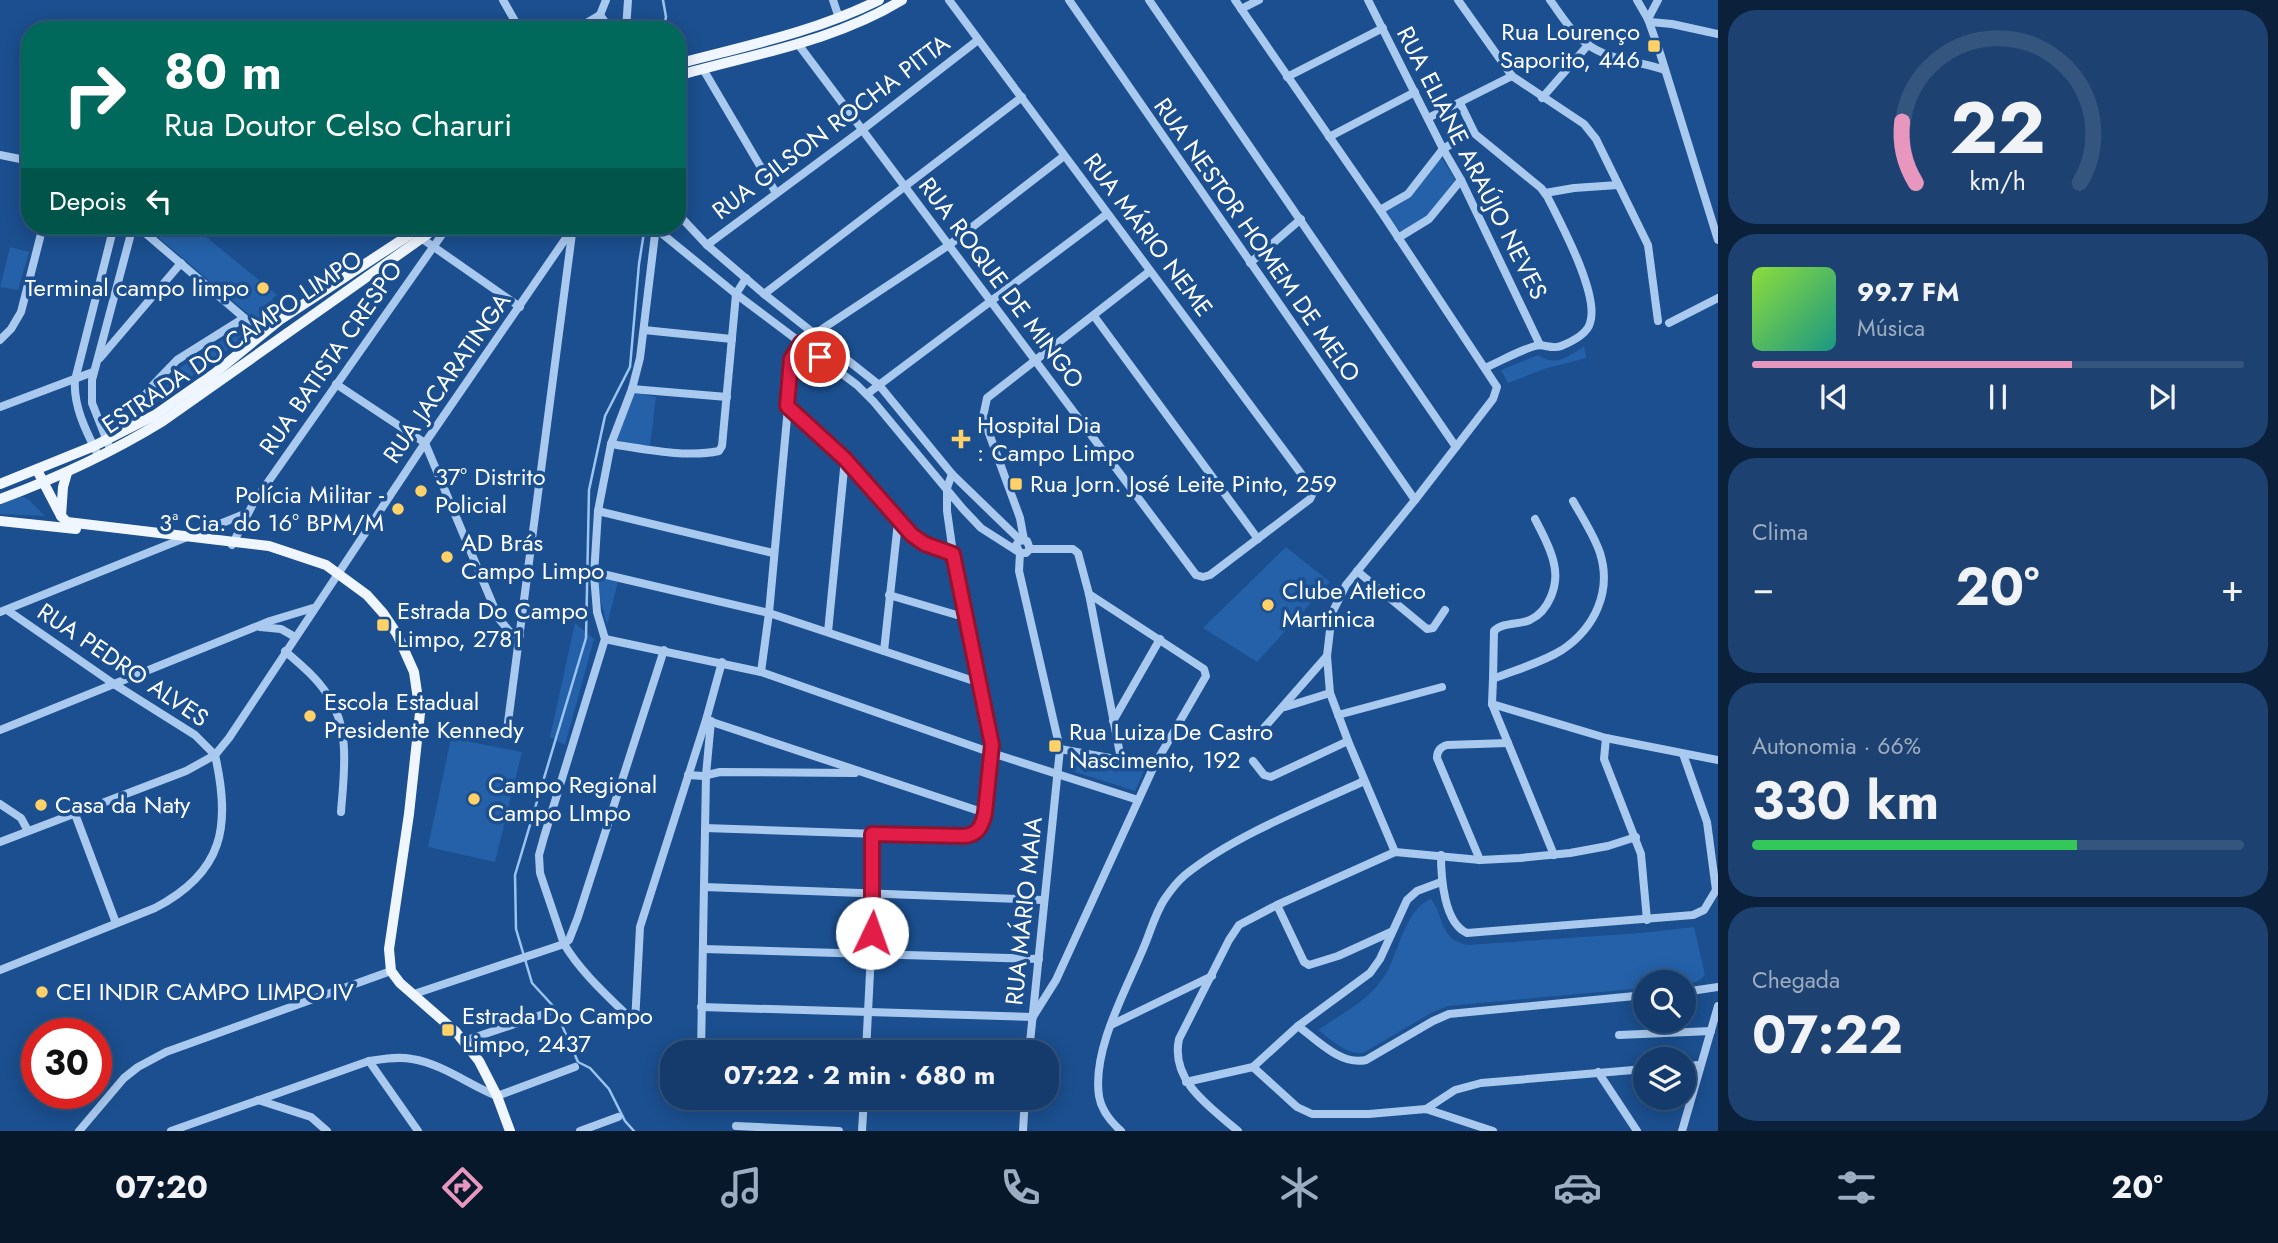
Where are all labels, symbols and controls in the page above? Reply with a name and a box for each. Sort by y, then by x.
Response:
place label: Rua Lourenço Saporito, 446 [1500,14,1640,77]
street label: RUA ELIANE ARAÚJO NEVES [1388,20,1557,305]
street label: RUA GILSON ROCHA PITTA [705,25,957,228]
text: 80 m [164,37,282,107]
marker: Rua Lourenço Saporito, 446 [1646,38,1662,54]
icon: right [49,49,140,140]
text: 22 [1950,75,2046,180]
street label: RUA NESTOR HOMEM DE MELO [1146,90,1369,389]
text: Rua Doutor Celso Charuri [164,102,512,148]
street label: RUA MÁRIO NEME [1075,146,1222,324]
text: km/h [1970,163,2026,199]
street label: RUA ROQUE DE MINGO [910,170,1093,396]
text: Depois [49,182,126,220]
icon: left [140,182,178,220]
street label: ESTRADA DO CAMPO LIMPO [95,241,369,442]
street label: RUA BATISTA CRESPO [251,254,411,462]
place label: Terminal campo limpo [25,270,249,305]
text: 99.7 FM [1857,273,1959,311]
marker: Terminal campo limpo [255,280,271,296]
street label: RUA JACARATINGA [375,285,519,470]
text: Música [1857,311,1925,345]
pin [790,327,850,387]
icon: arrive [801,338,839,376]
icon: previous [1815,378,1853,416]
icon: pause [1979,378,2017,416]
icon: next [2143,378,2181,416]
place label: Hospital Dia : Campo Limpo [977,407,1135,470]
marker: Hospital Dia : Campo Limpo [951,429,971,449]
place label: 37º Distrito Policial [435,459,546,522]
place label: Rua Jorn. José Leite Pinto, 259 [1030,466,1337,501]
marker: Rua Jorn. José Leite Pinto, 259 [1008,476,1024,492]
place label: Polícia Militar - 3ª Cia. do 16º BPM/M [159,477,384,540]
marker: 37º Distrito Policial [413,483,429,499]
marker: Polícia Militar - 3ª Cia. do 16º BPM/M [390,501,406,517]
text: Clima [1752,515,1808,549]
place label: AD Brás Campo Limpo [461,525,604,588]
marker: AD Brás Campo Limpo [439,549,455,565]
text: 20° [1956,549,2040,625]
text: − [1752,560,1774,615]
text: + [2221,560,2244,615]
place label: Clube Atletico Martinica [1282,573,1426,636]
place label: Estrada Do Campo Limpo, 2781 [397,593,588,656]
street label: RUA PEDRO ALVES [30,594,216,735]
marker: Clube Atletico Martinica [1260,597,1276,613]
marker: Estrada Do Campo Limpo, 2781 [375,617,391,633]
place label: Escola Estadual Presidente Kennedy [324,684,524,747]
marker: Escola Estadual Presidente Kennedy [302,708,318,724]
place label: Rua Luiza De Castro Nascimento, 192 [1069,714,1273,777]
text: Autonomia · 66% [1752,729,1921,763]
marker: Rua Luiza De Castro Nascimento, 192 [1047,738,1063,754]
text: 330 km [1752,763,1939,839]
place label: Campo Regional Campo LImpo [488,767,657,830]
place label: Casa da Naty [55,787,191,822]
marker: Campo Regional Campo LImpo [466,791,482,807]
marker: Casa da Naty [33,797,49,813]
street label: RUA MÁRIO MAIA [996,815,1051,1007]
position arrow [835,896,909,970]
text: Chegada [1752,963,1840,997]
map controls [1633,970,1696,1110]
button: search [1633,970,1696,1033]
place label: CEI INDIR CAMPO LIMPO IV [56,974,354,1009]
marker: CEI INDIR CAMPO LIMPO IV [34,984,50,1000]
text: 07:22 [1752,997,1903,1073]
place label: Estrada Do Campo Limpo, 2437 [462,998,653,1061]
speed limit sign: 30 [21,1018,112,1109]
marker: Estrada Do Campo Limpo, 2437 [440,1022,456,1038]
button: layers [1633,1047,1696,1110]
text: 07:22 · 2 min · 680 m [724,1056,995,1094]
icon: directions [438,1163,487,1212]
icon: music [717,1163,766,1212]
icon: phone [996,1163,1045,1212]
icon: climate [1275,1163,1324,1212]
icon: car [1553,1163,1602,1212]
icon: filters [1832,1163,1881,1212]
text: 07:20 [115,1164,208,1210]
text: 20° [2111,1164,2163,1210]

